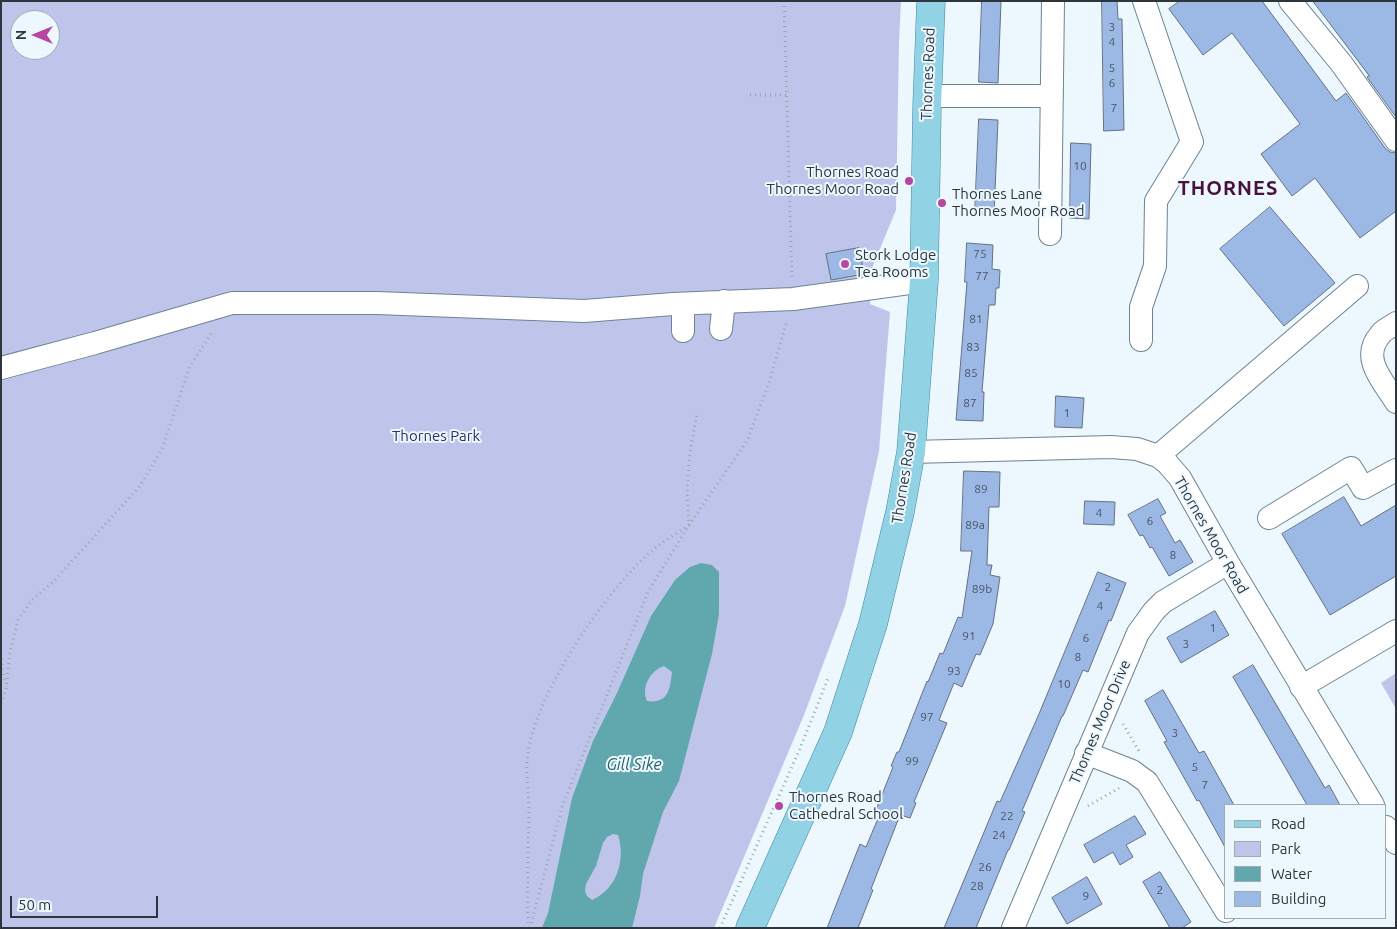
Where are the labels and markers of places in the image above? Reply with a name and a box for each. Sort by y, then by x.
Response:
place label: Thornes Road Thornes Moor Road [767,163,899,198]
marker: Thornes Road Thornes Moor Road [903,175,915,187]
place label: Thornes Lane Thornes Moor Road [952,185,1084,220]
marker: Thornes Lane Thornes Moor Road [936,197,948,209]
place label: Stork Lodge Tea Rooms [855,246,936,281]
marker: Stork Lodge Tea Rooms [839,258,851,270]
place label: Thornes Road Cathedral School [789,788,903,823]
marker: Thornes Road Cathedral School [773,800,785,812]

